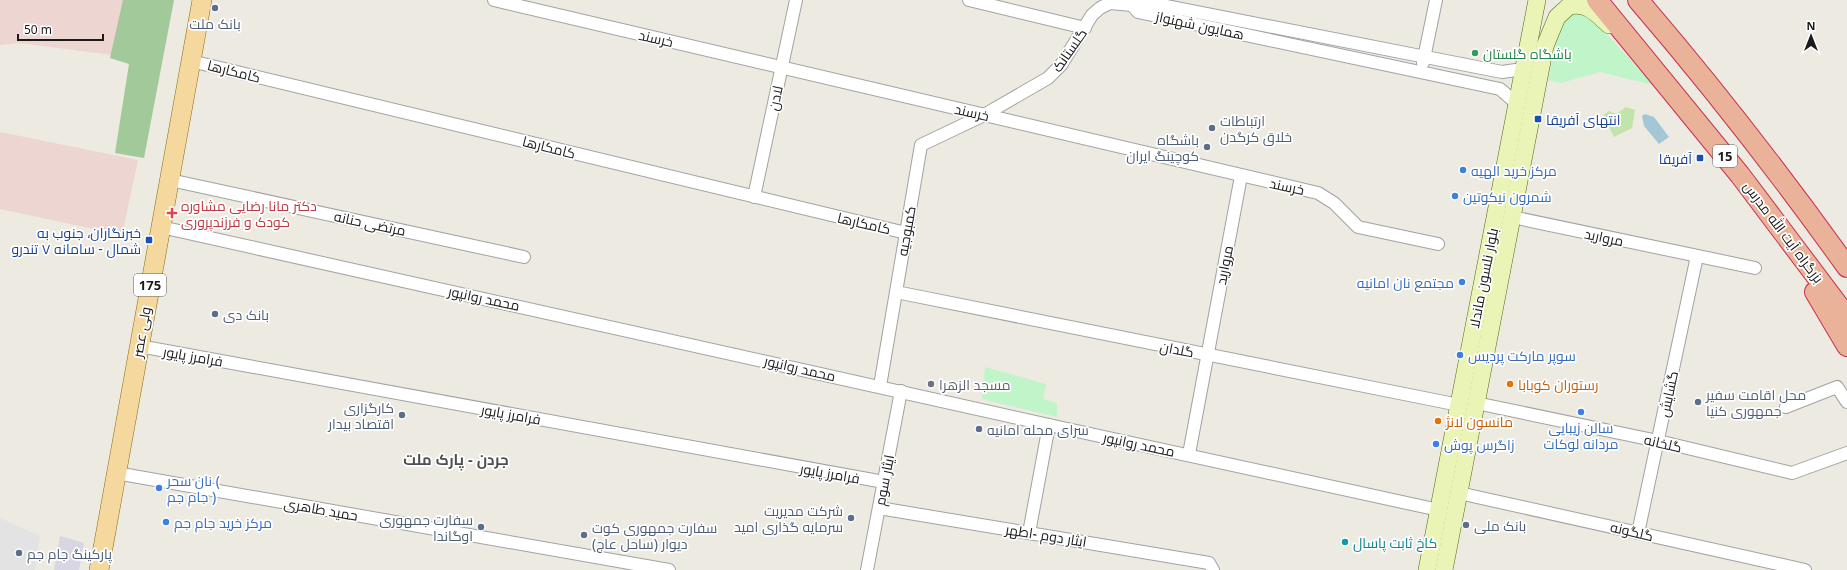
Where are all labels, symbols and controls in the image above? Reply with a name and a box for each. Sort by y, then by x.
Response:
marker: بانک ملت [210,3,220,13]
street label: همایون شهنواز [1153,6,1246,44]
place label: بانک ملت [189,14,241,33]
scale bar [18,16,103,42]
north arrow [1791,16,1831,56]
text: N [1807,18,1815,33]
text: 50 m [24,21,52,38]
street label: گلستانک [1047,24,1091,76]
street label: خرسند [637,25,675,51]
place label: باشگاه گلستان [1483,44,1572,63]
marker: باشگاه گلستان [1470,48,1480,58]
street label: کامکارها [205,55,263,87]
street label: لادن [763,84,787,112]
street label: خرسند [953,99,991,125]
place label: انتهای آفریقا [1546,110,1620,129]
place label: ارتباطات خلاق کرگدن [1220,111,1292,146]
marker: انتهای آفریقا [1533,114,1543,124]
marker: ارتباطات خلاق کرگدن [1207,123,1217,133]
place label: باشگاه کوچینگ ایران [1126,130,1199,166]
street label: کامکارها [520,131,578,163]
marker: باشگاه کوچینگ ایران [1202,142,1212,152]
road number: 15 [1713,145,1737,167]
place label: آفریقا [1659,149,1692,168]
marker: آفریقا [1695,153,1705,163]
place label: مرکز خرید الهیه [1471,161,1557,180]
marker: مرکز خرید الهیه [1458,165,1468,175]
street label: خرسند [1268,173,1306,199]
street label: بزرگراه آیت الله مدرس [1739,177,1829,287]
place label: شمرون نیکوتین [1463,187,1552,206]
marker: شمرون نیکوتین [1450,191,1460,201]
place label: دکتر مانا رضایی مشاوره کودک و فرزندپروری [181,196,317,232]
street label: کمبوجیه [892,205,920,257]
street label: مرتضی حنانه [332,206,408,240]
marker: دکتر مانا رضایی مشاوره کودک و فرزندپروری [166,207,178,219]
street label: کامکارها [835,208,893,238]
place label: خبرنگاران، جنوب به شمال - سامانه ۷ تندرو [11,223,141,258]
street label: مروارید [1583,224,1625,250]
street label: بلوار نلسون ماندلا [1464,226,1502,330]
marker: خبرنگاران، جنوب به شمال - سامانه ۷ تندرو [144,235,154,245]
street label: مروارید [1211,244,1237,286]
place label: مجتمع نان امانیه [1357,273,1454,292]
road number: 175 [134,274,166,296]
marker: مجتمع نان امانیه [1457,277,1467,287]
street label: محمد روانپور [445,281,522,316]
street label: ولی عصر [127,305,155,360]
place label: بانک دی [223,305,269,324]
marker: بانک دی [210,309,220,319]
street label: گلدان [1158,336,1196,362]
street label: فرامرز پایور [160,341,224,372]
place label: سوپر مارکت پردیس [1468,346,1576,366]
street label: محمد روانپور [761,350,838,386]
marker: سوپر مارکت پردیس [1455,350,1465,360]
street label: گشایش [1654,369,1682,419]
place label: مسجد الزهرا [939,375,1011,394]
place label: رستوران کوبابا [1518,375,1598,394]
marker: مسجد الزهرا [926,379,936,389]
marker: رستوران کوبابا [1505,379,1515,389]
place label: محل اقامت سفیر جمهوری کنیا [1705,385,1806,420]
marker: محل اقامت سفیر جمهوری کنیا [1693,397,1703,407]
place label: کارگزاری اقتصاد بیدار [327,398,394,433]
street label: فرامرز پایور [478,399,542,430]
marker: سالن زیبایی مردانه لوکات [1576,407,1586,417]
marker: کارگزاری اقتصاد بیدار [397,410,407,420]
place label: مانسون لانژ [1445,412,1513,431]
marker: مانسون لانژ [1433,416,1443,426]
place label: سالن زیبایی مردانه لوکات [1543,418,1619,453]
place label: سرای محله امانیه [987,420,1089,439]
marker: سرای محله امانیه [974,424,984,434]
street label: محمد روانپور [1100,427,1177,462]
street label: گلخانه [1642,429,1684,457]
place label: زاگرس پوش [1444,435,1514,455]
marker: زاگرس پوش [1431,439,1441,449]
district label: جردن - پارک ملت [403,449,509,471]
street label: ایثار سوم [870,453,899,507]
street label: فرامرز پایور [797,458,861,489]
place label: نان سحر ( جام جم ) [166,471,220,507]
marker: نان سحر ( جام جم ) [154,483,164,493]
street label: حمید طاهری [282,493,360,525]
place label: شرکت مدیریت سرمایه گذاری امید [734,501,843,536]
place label: سفارت جمهوری اوگاندا [379,510,473,545]
place label: مرکز خرید جام جم [174,513,272,533]
marker: شرکت مدیریت سرمایه گذاری امید [846,513,856,523]
place label: بانک ملی [1474,516,1526,535]
marker: مرکز خرید جام جم [161,517,171,527]
street label: گلگونه [1609,517,1655,545]
place label: سفارت جمهوری کوت دیوار (ساحل عاج) [592,518,717,553]
street label: ایثار دوم -اطهر [1003,519,1088,552]
marker: بانک ملی [1461,520,1471,530]
marker: سفارت جمهوری اوگاندا [476,522,486,532]
marker: سفارت جمهوری کوت دیوار (ساحل عاج) [579,530,589,540]
place label: کاخ ثابت پاسال [1353,533,1437,553]
marker: کاخ ثابت پاسال [1340,537,1350,547]
place label: پارکینگ جام جم [27,544,112,564]
marker: پارکینگ جام جم [14,548,24,558]

